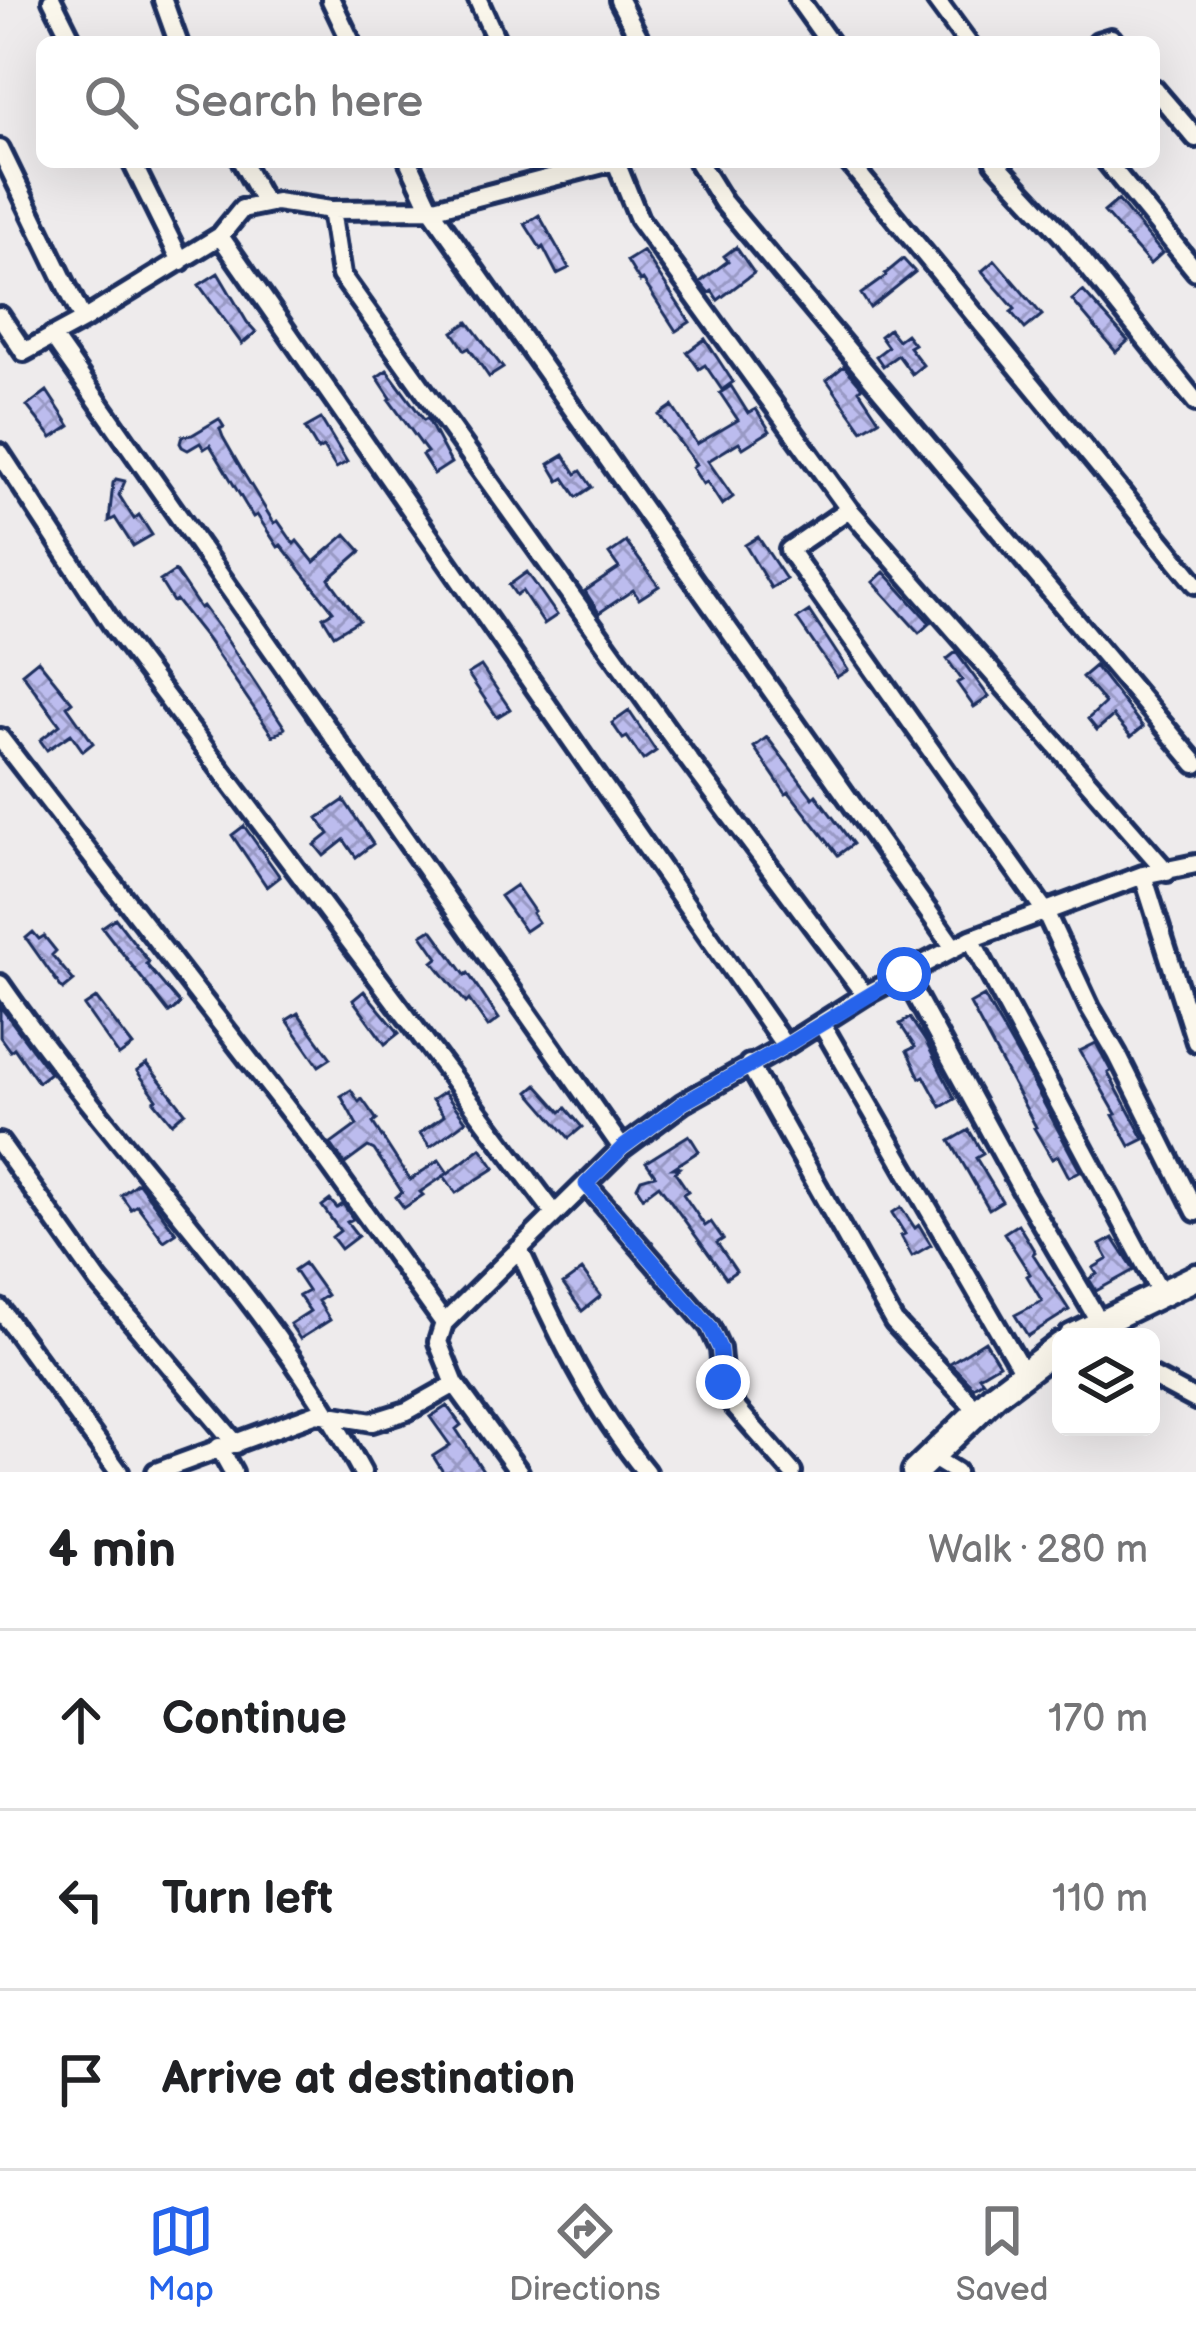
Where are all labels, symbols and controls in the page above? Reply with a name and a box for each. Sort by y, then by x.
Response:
search box [36,36,1160,168]
icon: search [78,69,144,135]
text: Search here [174,75,423,130]
route start [877,947,931,1001]
map controls [1052,1328,1160,1436]
button: layers [1052,1328,1160,1436]
route end [696,1355,750,1409]
text: 4 min [48,1520,176,1581]
text: Walk · 280 m [928,1527,1148,1574]
icon: ahead [48,1687,114,1753]
text: Continue [162,1692,347,1747]
text: 170 m [1048,1696,1148,1743]
icon: left [48,1867,114,1933]
text: Turn left [162,1872,333,1927]
text: 110 m [1052,1876,1148,1923]
icon: arrive [48,2047,114,2113]
text: Arrive at destination [162,2052,575,2107]
tab: Map [148,2198,214,2310]
tab: Directions [509,2198,661,2310]
tab: Saved [956,2198,1048,2310]

